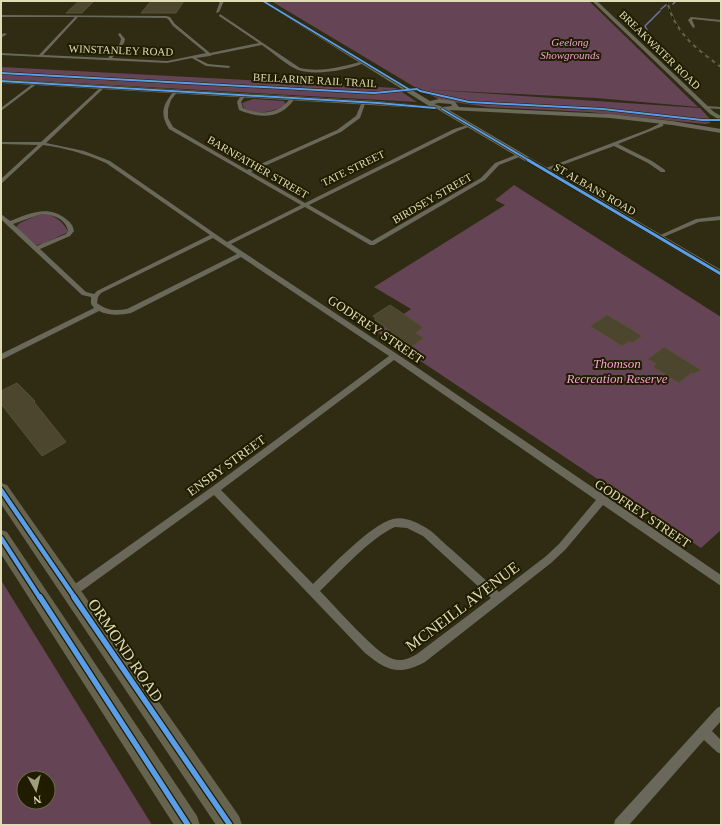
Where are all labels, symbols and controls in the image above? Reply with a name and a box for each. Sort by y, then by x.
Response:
street label: BREAKWATER ROAD [617,8,703,92]
park label: Geelong Showgrounds [540,36,600,61]
street label: WINSTANLEY ROAD [68,42,174,58]
street label: BELLARINE RAIL TRAIL [253,71,378,89]
street label: BARNFATHER STREET [205,133,311,201]
street label: TATE STREET [319,147,387,189]
street label: ST ALBANS ROAD [552,161,638,217]
street label: BIRDSEY STREET [390,170,474,226]
street label: GODFREY STREET [325,292,426,367]
park label: Thomson Recreation Reserve [566,356,668,386]
street label: ENSBY STREET [184,432,268,499]
street label: GODFREY STREET [592,476,693,551]
street label: MCNEILL AVENUE [402,558,522,655]
street label: ORMOND ROAD [85,596,166,705]
north arrow [16,770,56,810]
text: N [33,793,42,806]

